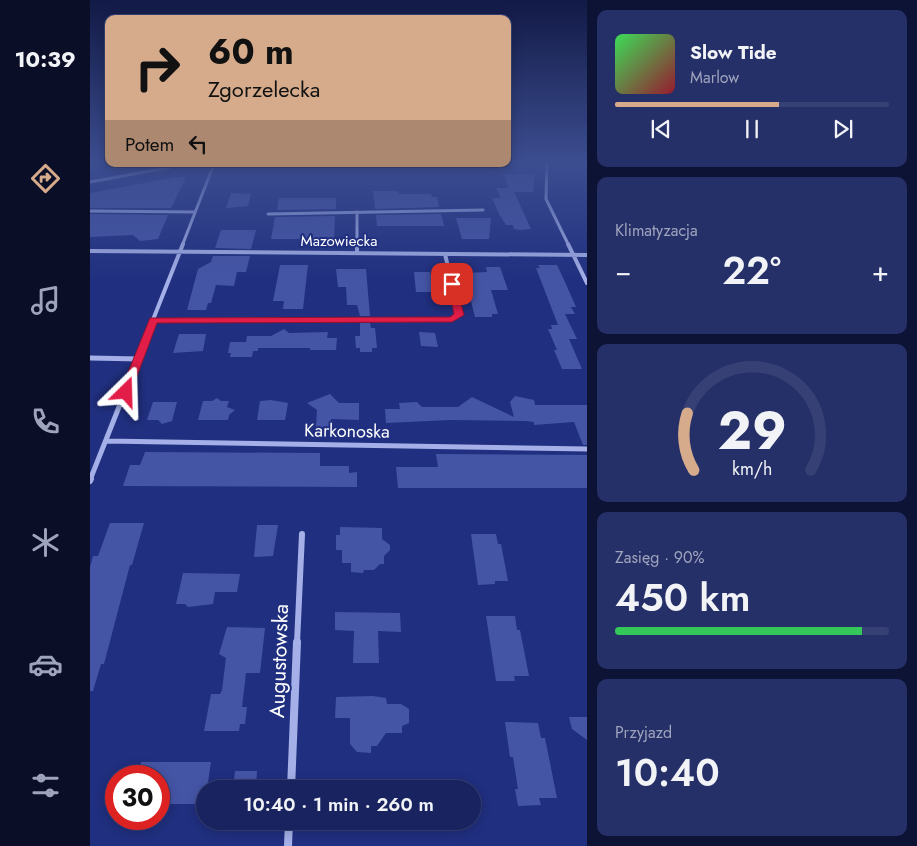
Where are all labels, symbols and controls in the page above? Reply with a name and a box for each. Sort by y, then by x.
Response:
text: 60 m [208,27,294,77]
icon: right [125,35,190,100]
text: Slow Tide [690,39,777,66]
text: 10:39 [14,43,76,75]
text: Marlow [690,66,739,89]
text: Zgorzelecka [208,73,320,105]
icon: previous [647,115,675,143]
icon: pause [738,115,766,143]
icon: next [829,115,857,143]
icon: left [184,130,212,158]
text: Potem [125,131,174,158]
icon: directions [28,161,63,196]
text: Klimatyzacja [615,219,698,242]
street label: Mazowiecka [301,230,377,252]
text: 22° [722,243,781,298]
text: − [615,251,632,292]
text: + [872,251,889,292]
pin [431,263,473,305]
icon: arrive [438,270,466,298]
icon: music [28,283,63,318]
position arrow [99,365,151,417]
text: 29 [718,393,786,469]
icon: phone [28,404,63,439]
street label: Karkonoska [304,417,390,445]
text: km/h [732,456,772,482]
icon: climate [28,525,63,560]
text: Zasięg · 90% [615,546,705,569]
text: 450 km [615,570,751,625]
street label: Augustowska [262,603,296,719]
icon: car [28,647,63,682]
text: Przyjazd [615,721,672,744]
text: 10:40 [615,745,720,800]
speed limit sign: 30 [105,765,170,830]
icon: filters [28,768,63,803]
text: 10:40 · 1 min · 260 m [243,791,434,818]

